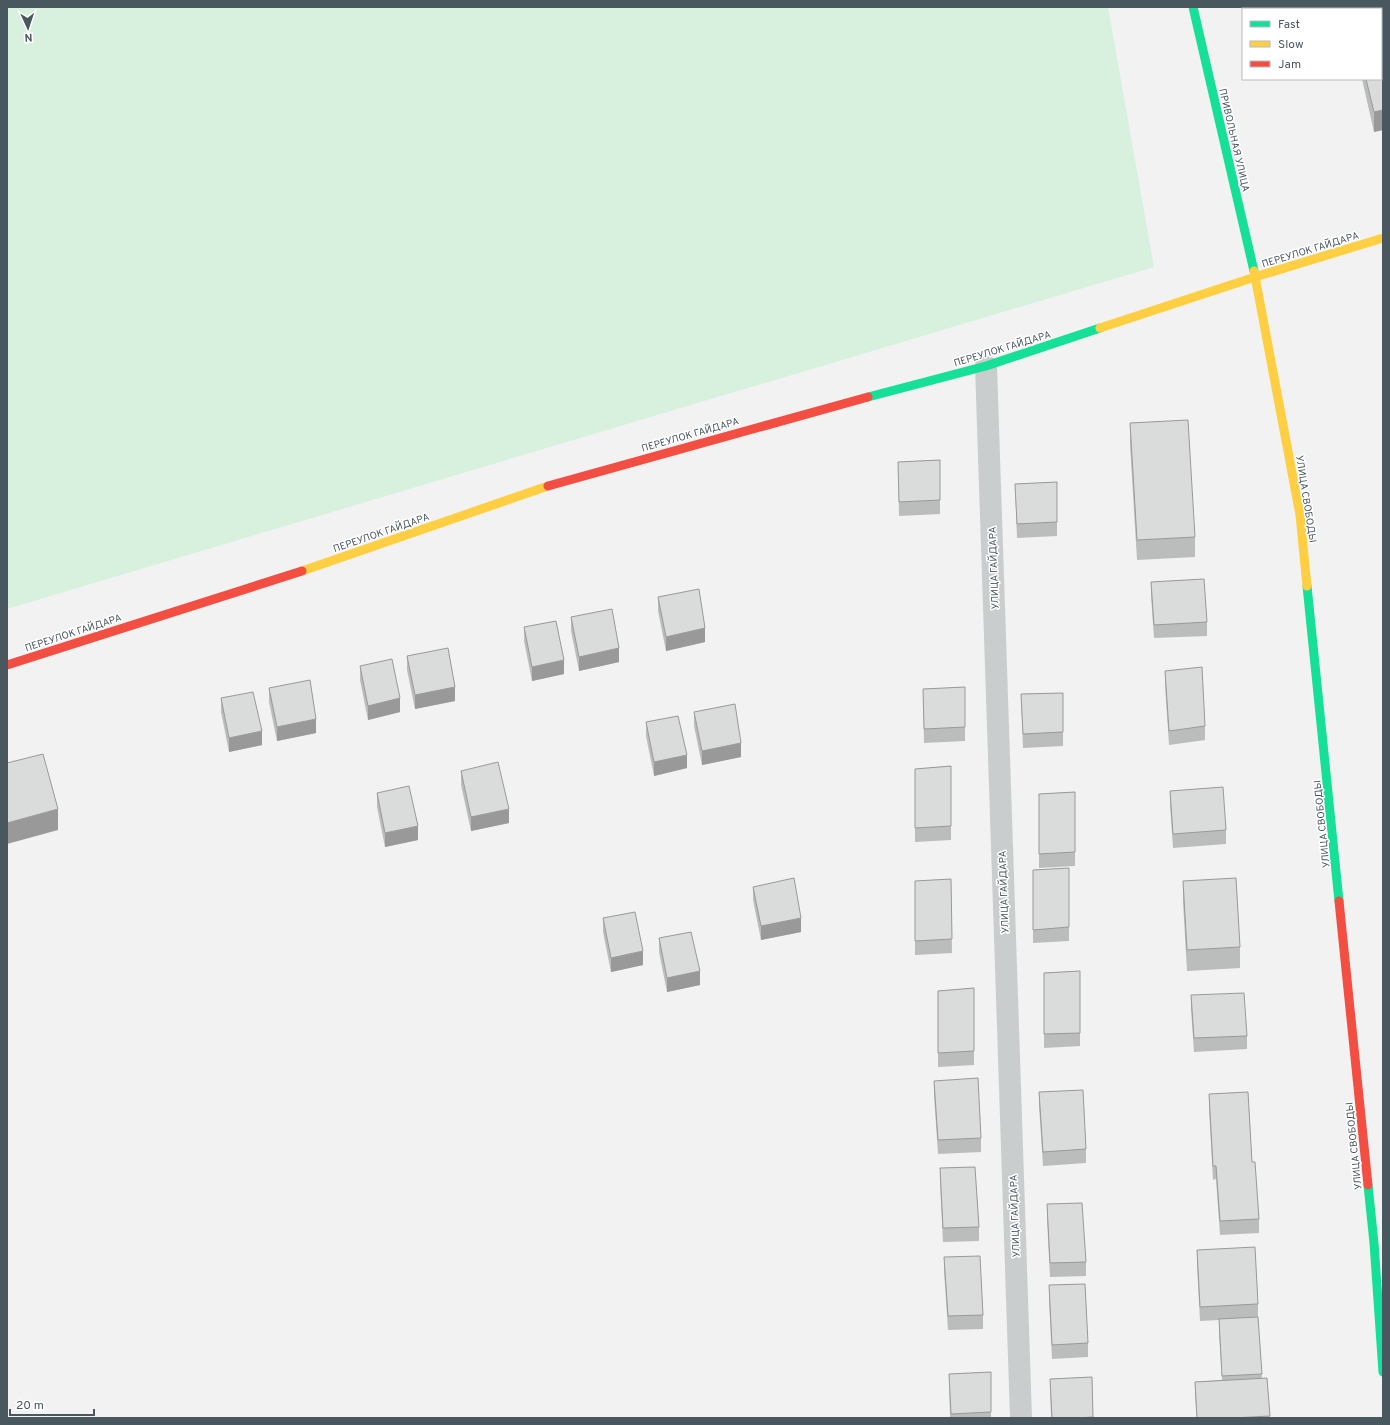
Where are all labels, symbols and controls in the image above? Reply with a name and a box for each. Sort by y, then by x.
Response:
north arrow [8,8,48,48]
legend [1242,8,1382,80]
text: Fast [1278,17,1300,33]
text: N [24,30,33,44]
text: Slow [1278,37,1304,53]
text: Jam [1278,57,1301,73]
street label: ПРИВОЛЬНАЯ УЛИЦА [1215,87,1252,194]
street label: ПЕРЕУЛОК ГАЙДАРА [1260,229,1361,271]
street label: ПЕРЕУЛОК ГАЙДАРА [952,328,1053,370]
street label: ПЕРЕУЛОК ГАЙДАРА [640,415,741,456]
street label: УЛИЦА СВОБОДЫ [1292,455,1319,544]
street label: ПЕРЕУЛОК ГАЙДАРА [332,511,431,556]
street label: УЛИЦА ГАЙДАРА [987,526,1002,610]
street label: ПЕРЕУЛОК ГАЙДАРА [23,612,124,655]
street label: УЛИЦА СВОБОДЫ [1311,779,1334,868]
street label: УЛИЦА ГАЙДАРА [997,850,1012,934]
street label: УЛИЦА СВОБОДЫ [1343,1101,1366,1190]
street label: УЛИЦА ГАЙДАРА [1008,1174,1023,1258]
scale bar [10,1391,94,1417]
text: 20 m [16,1398,44,1414]

